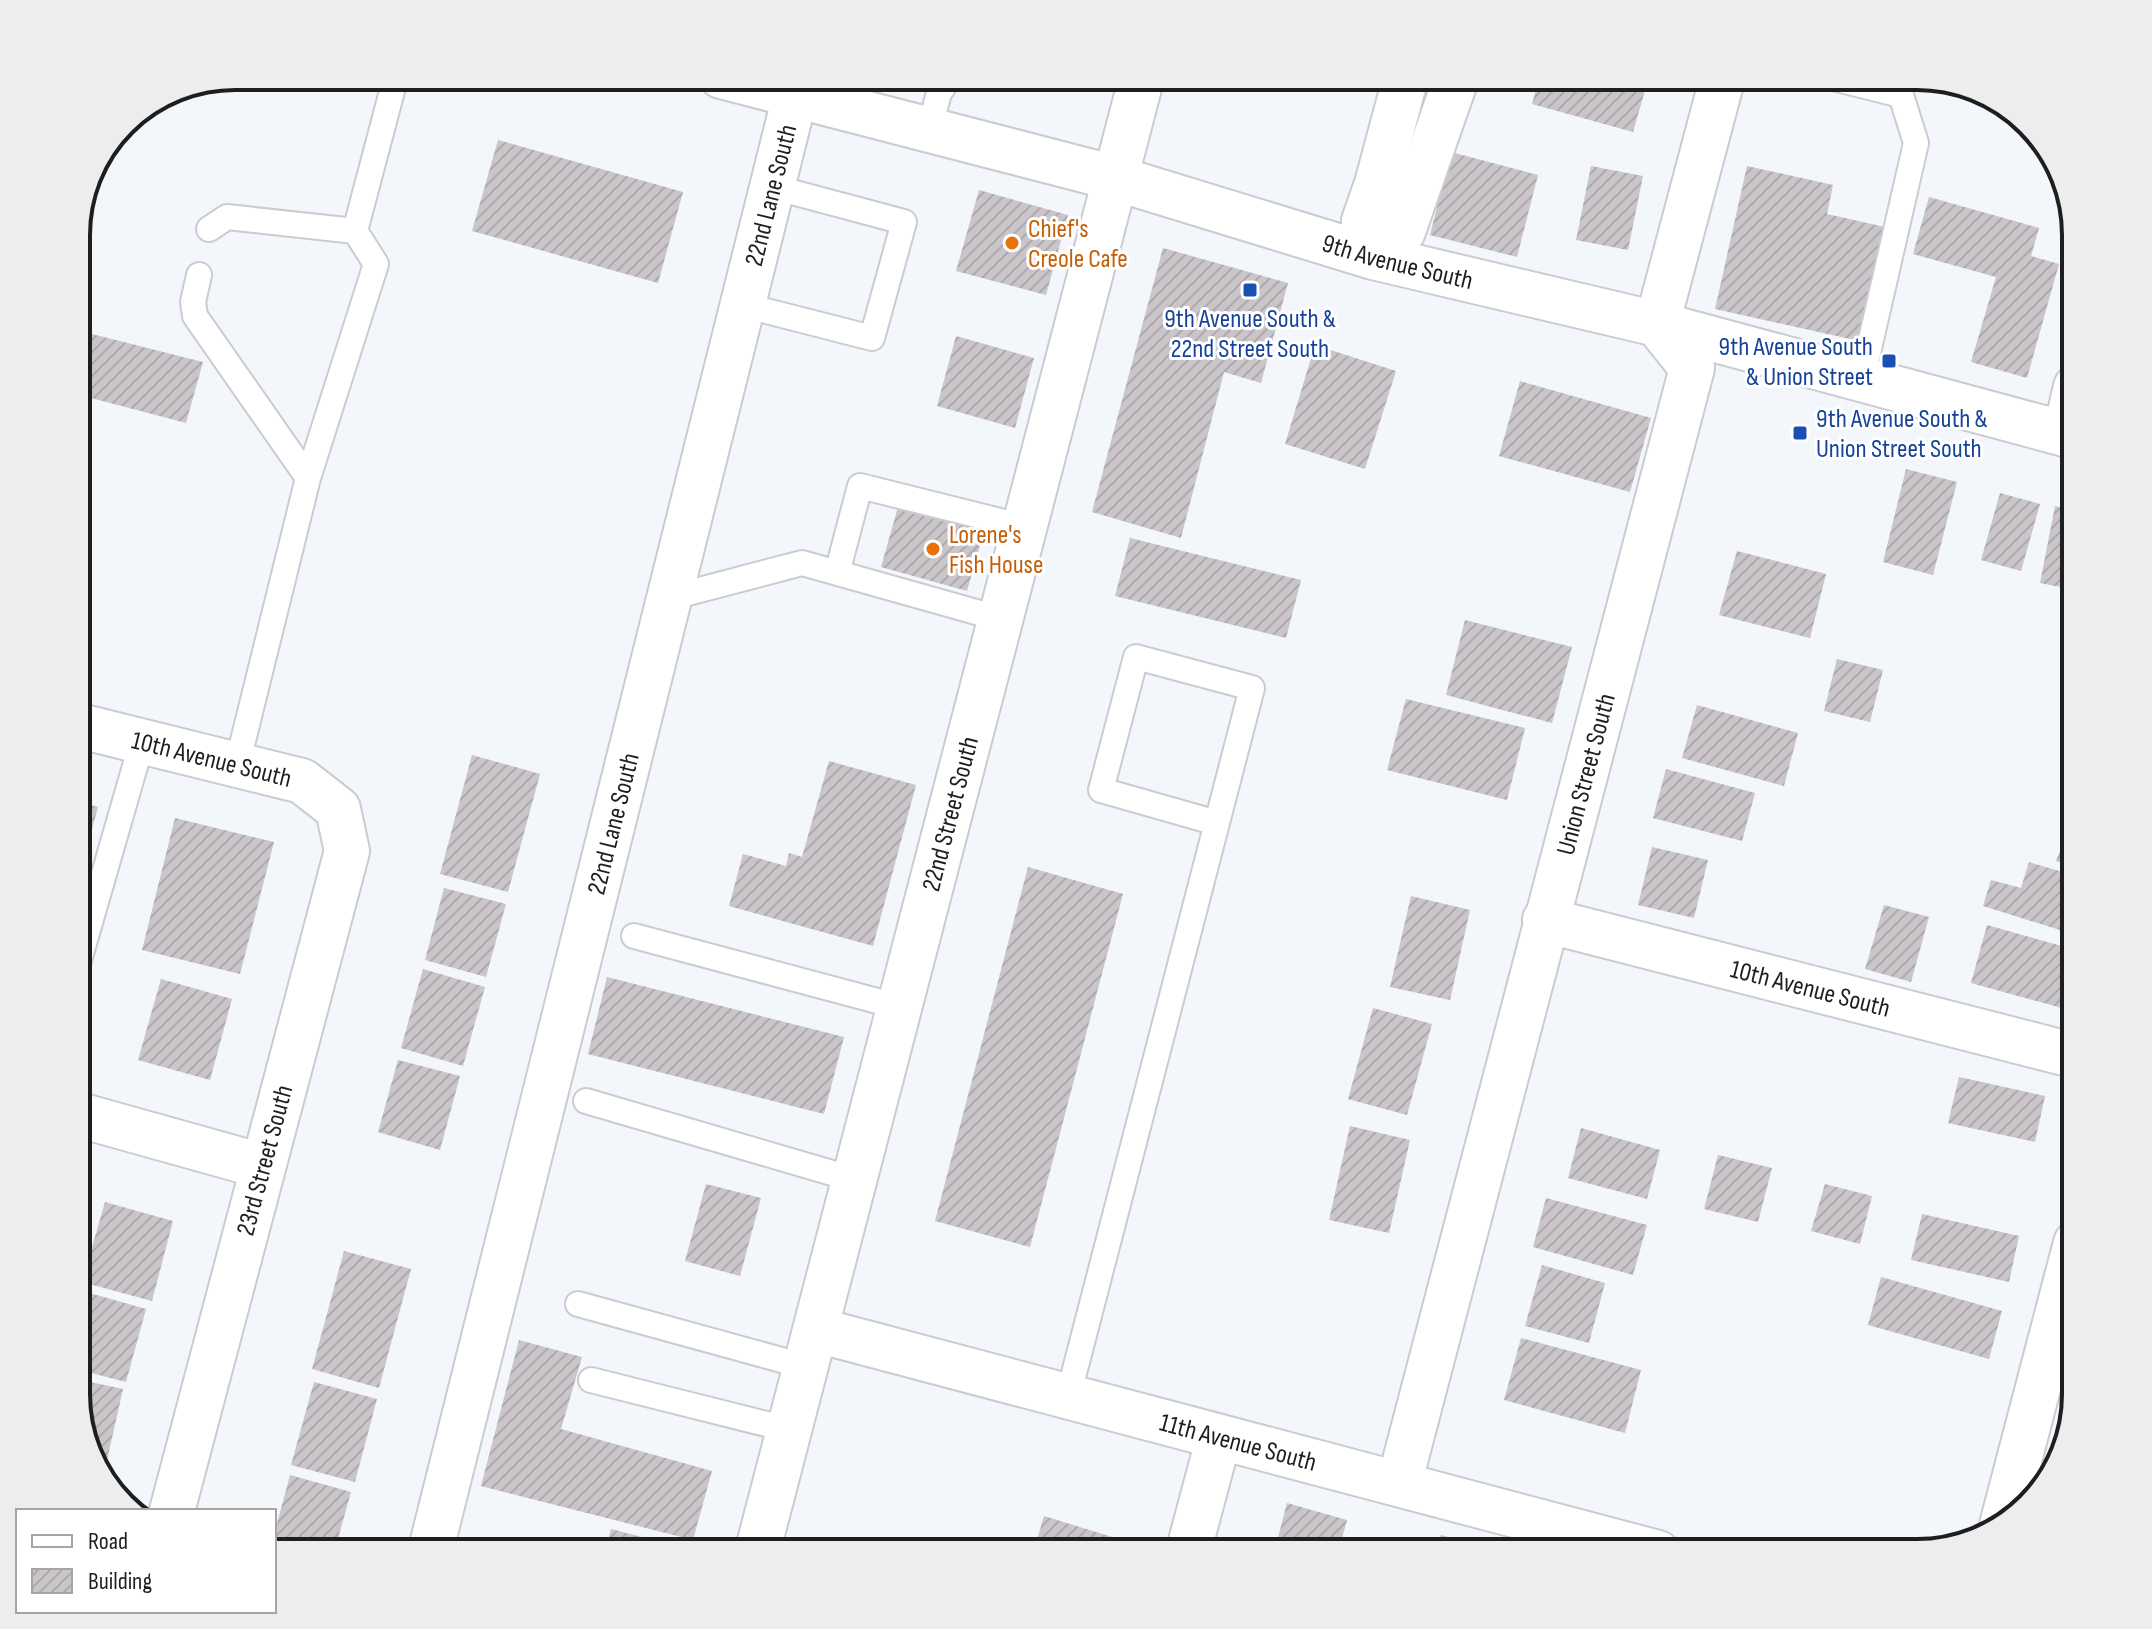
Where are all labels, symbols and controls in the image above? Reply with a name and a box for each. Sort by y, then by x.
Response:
street label: 22nd Lane South [739,121,804,269]
place label: Chief's Creole Cafe [1028,214,1128,275]
street label: 9th Avenue South [1318,228,1476,297]
marker: Chief's Creole Cafe [1003,234,1021,252]
marker: 9th Avenue South & 22nd Street South [1241,281,1259,299]
place label: 9th Avenue South & 22nd Street South [1164,304,1336,365]
place label: 9th Avenue South & Union Street [1719,332,1873,393]
marker: 9th Avenue South & Union Street [1880,352,1898,370]
place label: 9th Avenue South & Union Street South [1816,404,1988,465]
marker: 9th Avenue South & Union Street South [1791,424,1809,442]
place label: Lorene's Fish House [949,520,1043,581]
marker: Lorene's Fish House [924,540,942,558]
street label: Union Street South [1551,690,1623,859]
street label: 10th Avenue South [128,725,295,795]
street label: 22nd Street South [916,733,986,895]
street label: 22nd Lane South [582,750,647,898]
street label: 10th Avenue South [1727,954,1893,1025]
street label: 23rd Street South [230,1082,300,1239]
street label: 11th Avenue South [1156,1408,1320,1479]
legend [16,1509,276,1613]
text: Road [88,1527,128,1556]
text: Building [88,1567,152,1596]

